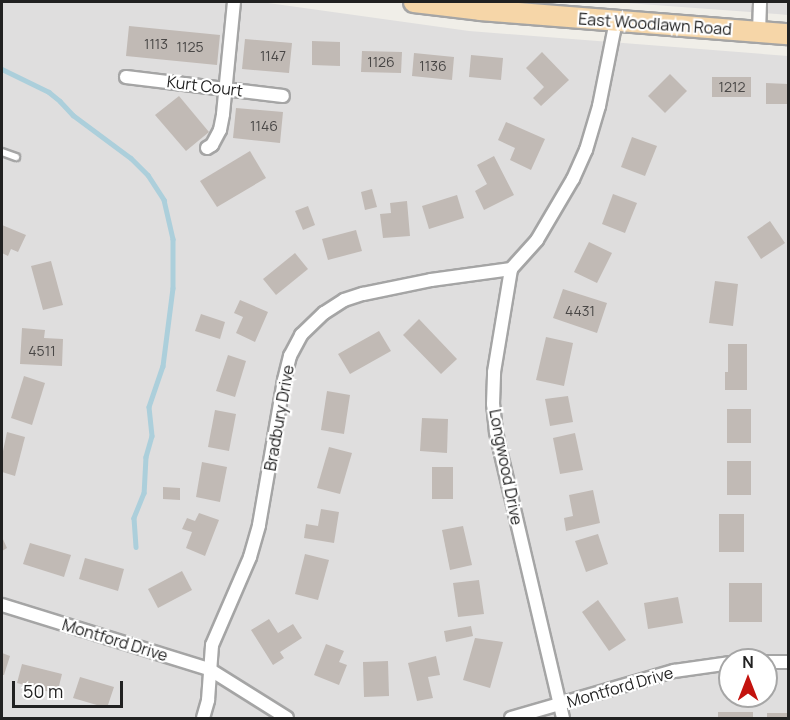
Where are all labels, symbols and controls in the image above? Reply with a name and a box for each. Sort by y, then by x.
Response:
street label: East Woodlawn Road [578,9,732,39]
house number: 1113 [144,36,168,52]
house number: 1125 [177,39,203,55]
house number: 1147 [260,48,286,64]
house number: 1126 [367,54,395,70]
house number: 1136 [419,58,447,74]
street label: Kurt Court [166,72,244,100]
house number: 1212 [719,79,745,95]
house number: 1146 [250,118,278,134]
house number: 4431 [565,303,595,319]
house number: 4511 [28,343,56,359]
street label: Bradbury Drive [260,363,298,473]
street label: Longwood Drive [485,407,527,527]
street label: Montford Drive [60,615,170,665]
north arrow [718,648,778,708]
text: N [742,651,754,673]
street label: Montford Drive [565,663,675,711]
scale bar [15,669,126,707]
text: 50 m [23,679,63,703]

